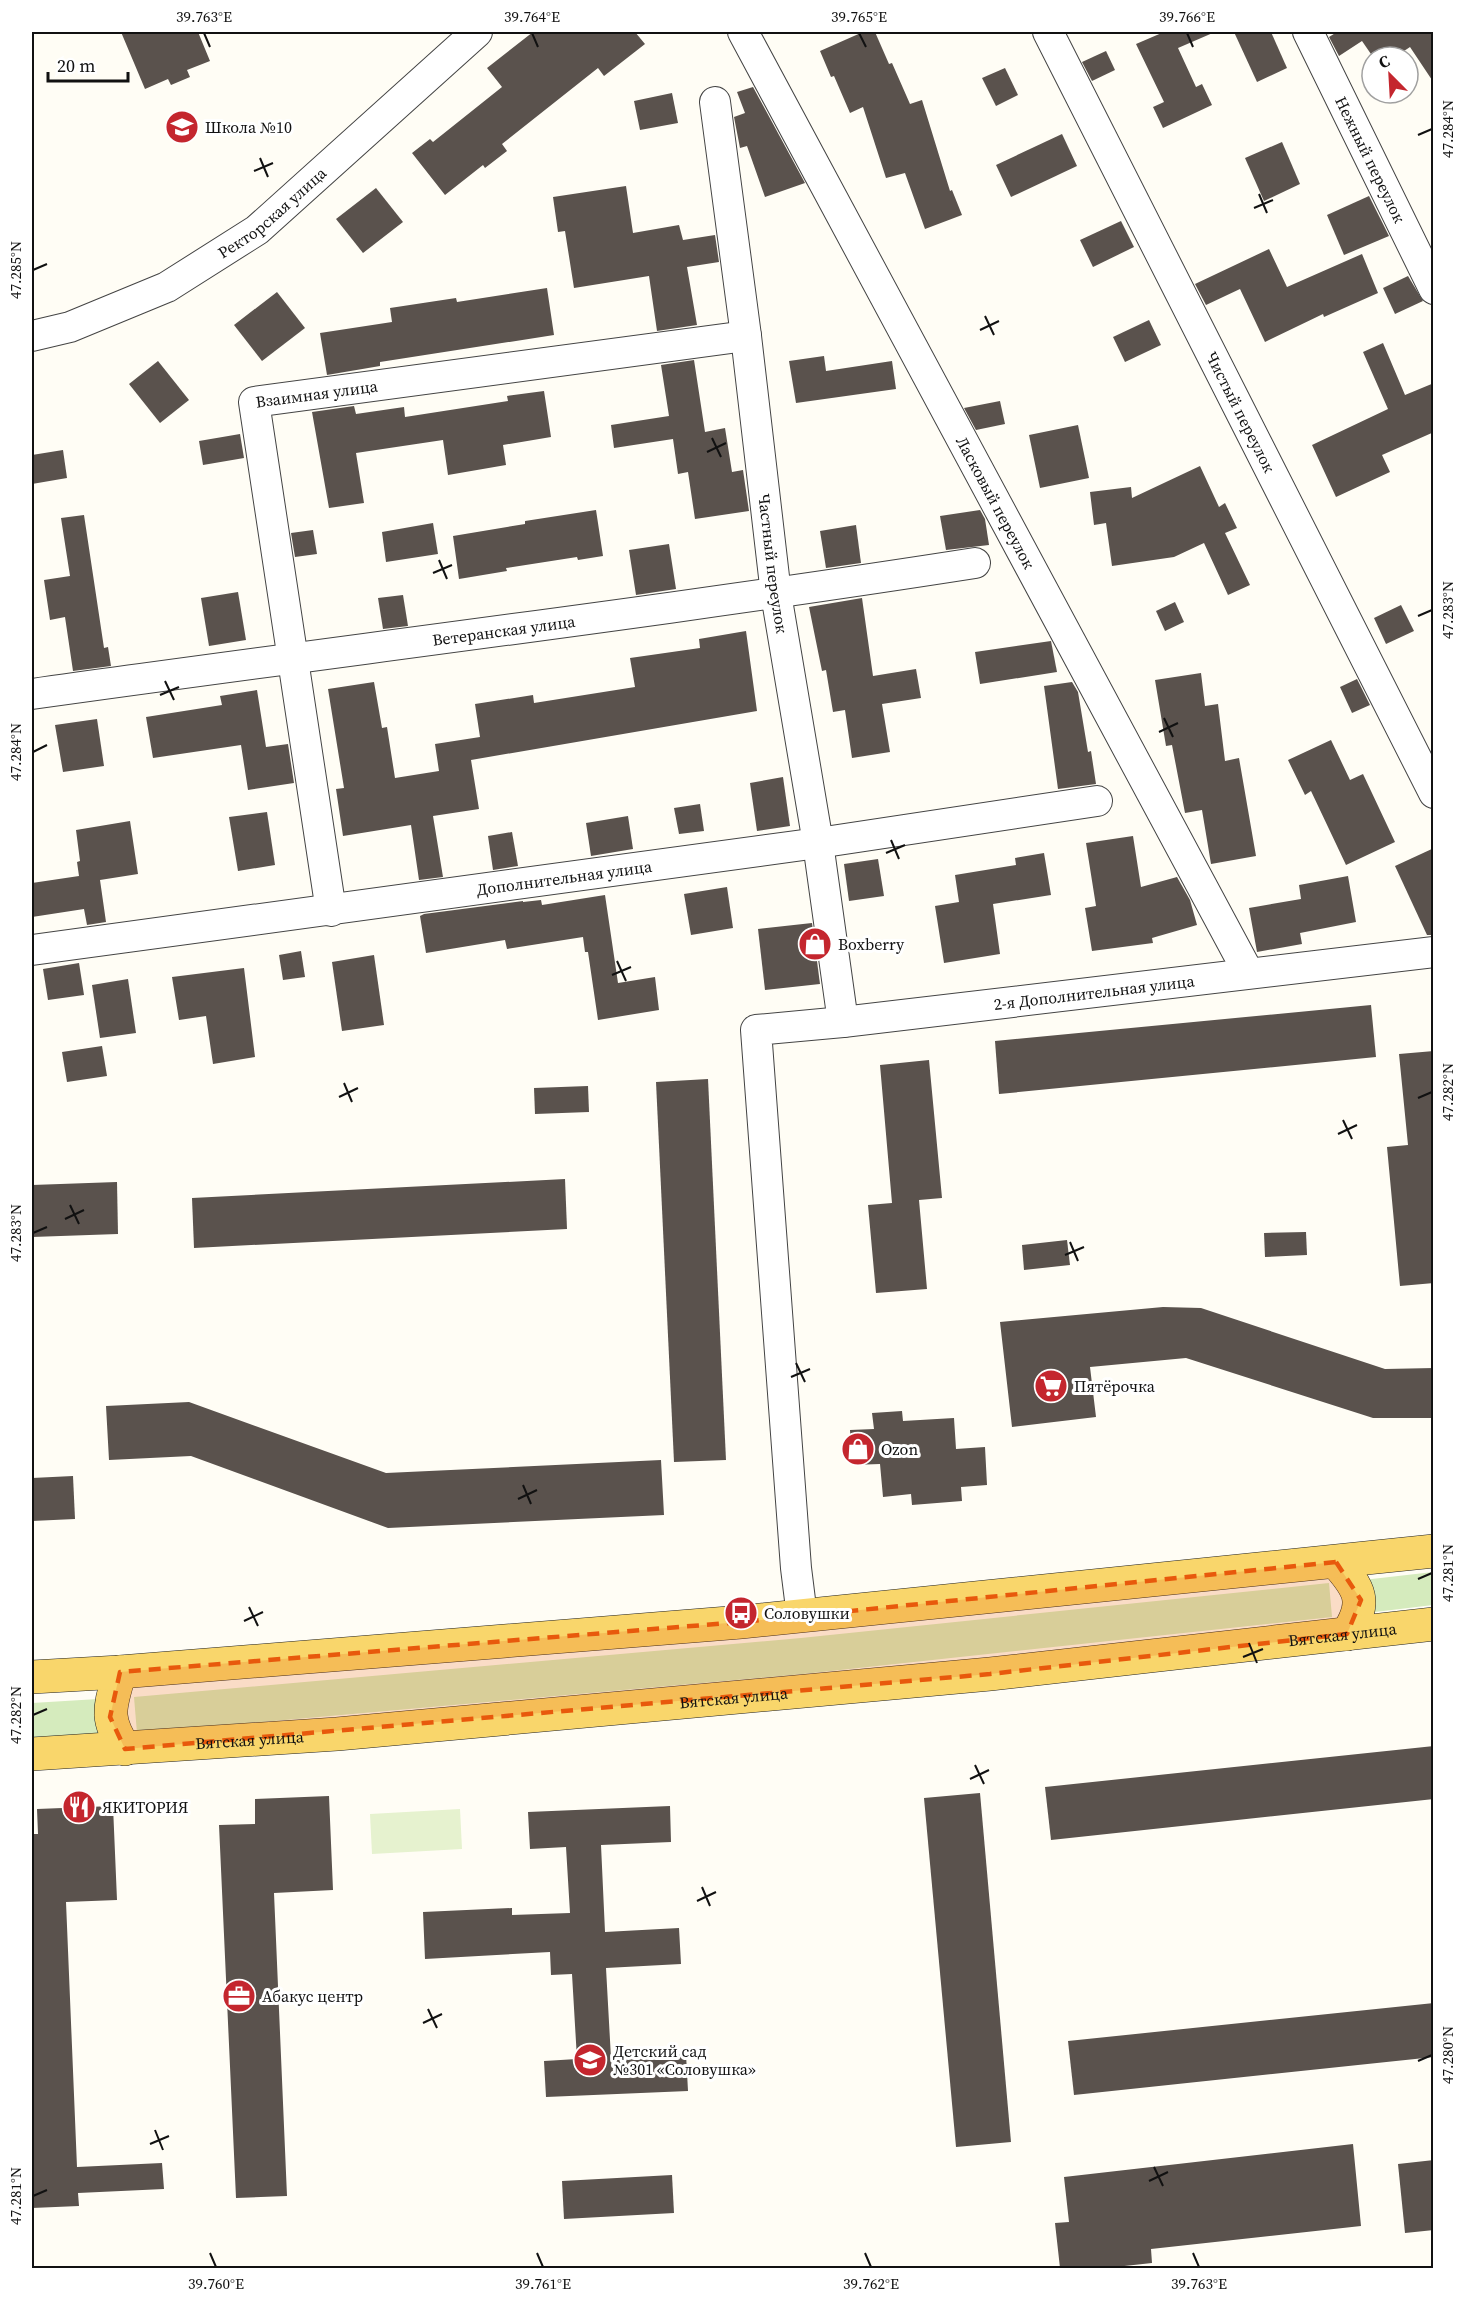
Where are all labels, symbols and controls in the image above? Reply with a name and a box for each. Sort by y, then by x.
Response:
text: 39.763°E [176,6,232,27]
text: 39.764°E [504,6,560,27]
text: 39.765°E [831,6,887,27]
text: 39.766°E [1159,6,1215,27]
scale bar [48,45,128,83]
north arrow [1360,45,1420,105]
text: С [1375,49,1393,73]
text: 20 m [57,53,95,78]
street label: Нежный переулок [1330,93,1411,227]
text: 47.284°N [1437,100,1458,158]
school or university icon: Школа №10 [164,109,200,145]
place label: Школа №10 [205,116,292,138]
street label: Ректорская улица [213,161,332,263]
text: 47.285°N [5,241,26,299]
street label: Чистый переулок [1201,348,1281,476]
street label: Взаимная улица [254,374,380,413]
street label: Ласковый переулок [951,432,1040,573]
street label: Частный переулок [753,492,793,635]
text: 47.283°N [1437,581,1458,639]
street label: Ветеранская улица [431,610,577,651]
text: 47.284°N [5,723,26,781]
street label: Дополнительная улица [475,855,654,900]
shop icon: Boxberry [797,926,833,962]
place label: Boxberry [838,933,905,955]
street label: 2-я Дополнительная улица [992,969,1196,1015]
text: 47.282°N [1437,1063,1458,1121]
text: 47.283°N [5,1204,26,1262]
supermarket icon: Пятёрочка [1033,1368,1069,1404]
place label: Пятёрочка [1074,1375,1156,1397]
shop icon: Ozon [840,1431,876,1467]
place label: Ozon [881,1438,918,1460]
text: 47.281°N [1437,1544,1458,1602]
bus stop icon: Соловушки [723,1595,759,1631]
place label: Соловушки [764,1602,850,1624]
street label: Вятская улица [1287,1617,1398,1651]
street label: Вятская улица [678,1682,790,1713]
text: 47.282°N [5,1686,26,1744]
street label: Вятская улица [195,1725,305,1754]
restaurant icon: ЯКИТОРИЯ [61,1789,97,1825]
place label: ЯКИТОРИЯ [102,1796,188,1818]
office icon: Абакус центр [221,1978,257,2014]
place label: Абакус центр [262,1985,363,2007]
text: 47.280°N [1437,2026,1458,2084]
place label: Детский сад №301 «Соловушка» [613,2040,756,2080]
school or university icon: Детский сад №301 «Соловушка» [572,2042,608,2078]
text: 47.281°N [5,2167,26,2225]
text: 39.760°E [188,2273,244,2294]
text: 39.761°E [515,2273,571,2294]
text: 39.762°E [843,2273,899,2294]
text: 39.763°E [1171,2273,1227,2294]

